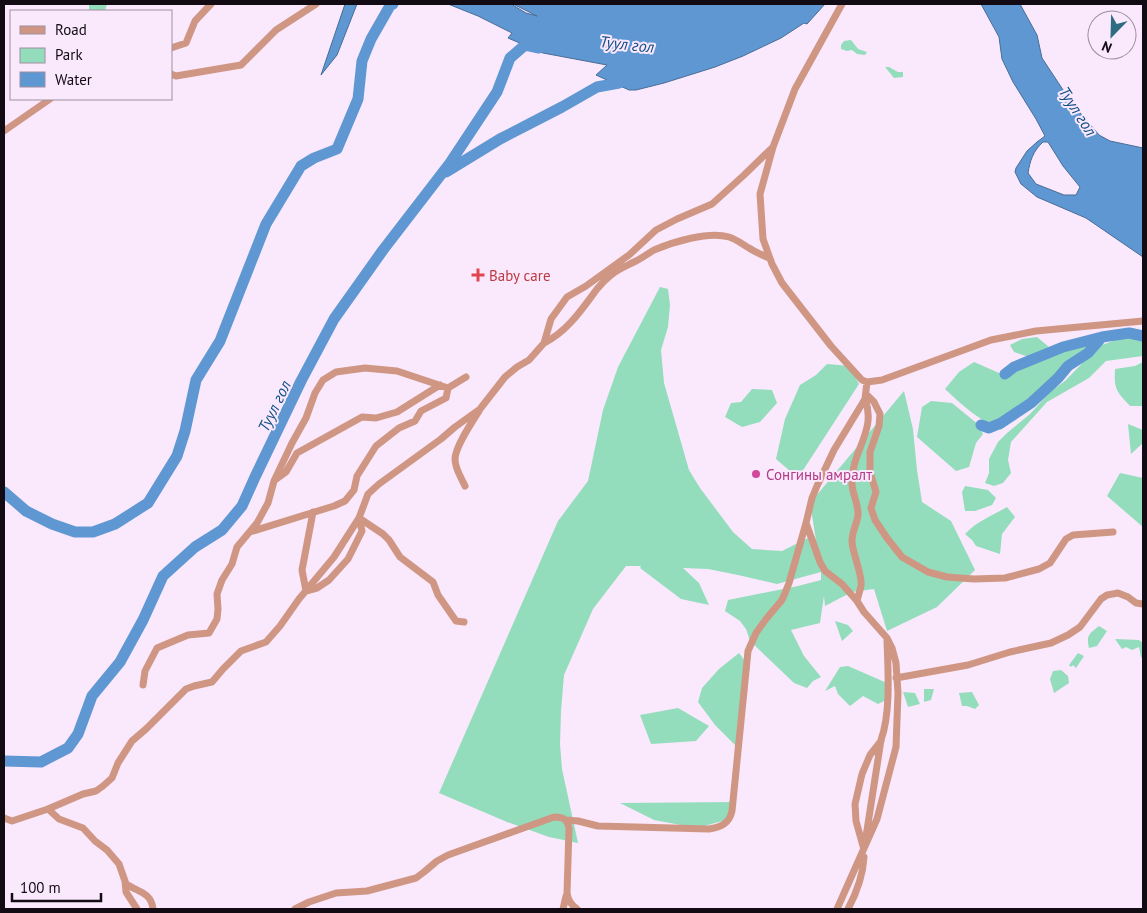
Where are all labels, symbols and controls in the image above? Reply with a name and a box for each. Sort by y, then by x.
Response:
legend [10,10,172,100]
north arrow [1087,10,1137,60]
text: Road [55,20,87,39]
water label: Туул гол [599,31,655,57]
text: N [1099,37,1115,57]
text: Park [55,45,83,64]
text: Water [55,70,92,89]
water label: Туул гол [1055,83,1101,140]
place label: Baby care [489,266,551,285]
marker: Baby care [471,268,485,282]
water label: Туул гол [253,377,295,435]
place label: Сонгины амралт [766,465,872,484]
marker: Сонгины амралт [750,468,762,480]
scale bar [12,870,101,902]
text: 100 m [20,878,61,897]

